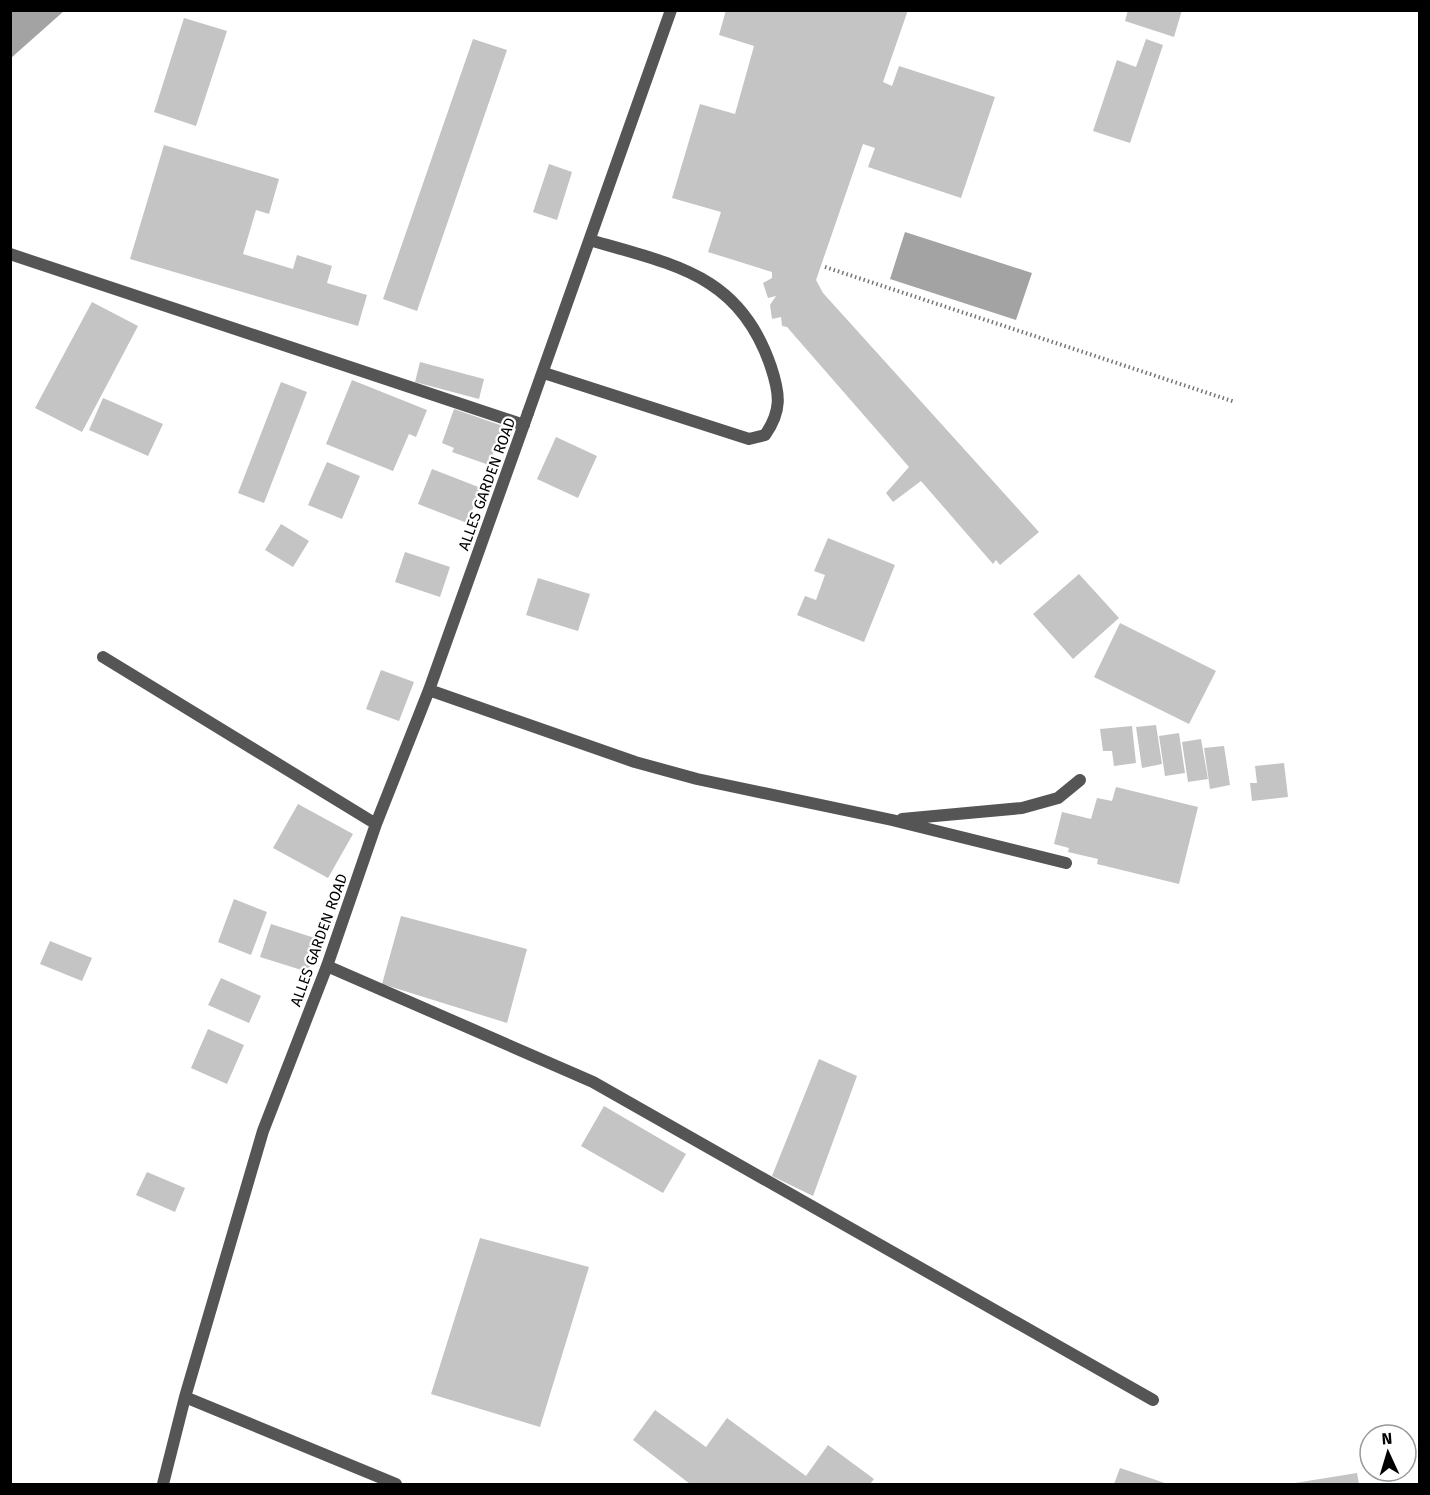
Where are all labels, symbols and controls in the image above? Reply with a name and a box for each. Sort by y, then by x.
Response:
street label: ALLES GARDEN ROAD [455,415,519,553]
street label: ALLES GARDEN ROAD [287,871,351,1009]
north arrow [1358,1423,1418,1483]
text: N [1381,1429,1393,1448]

